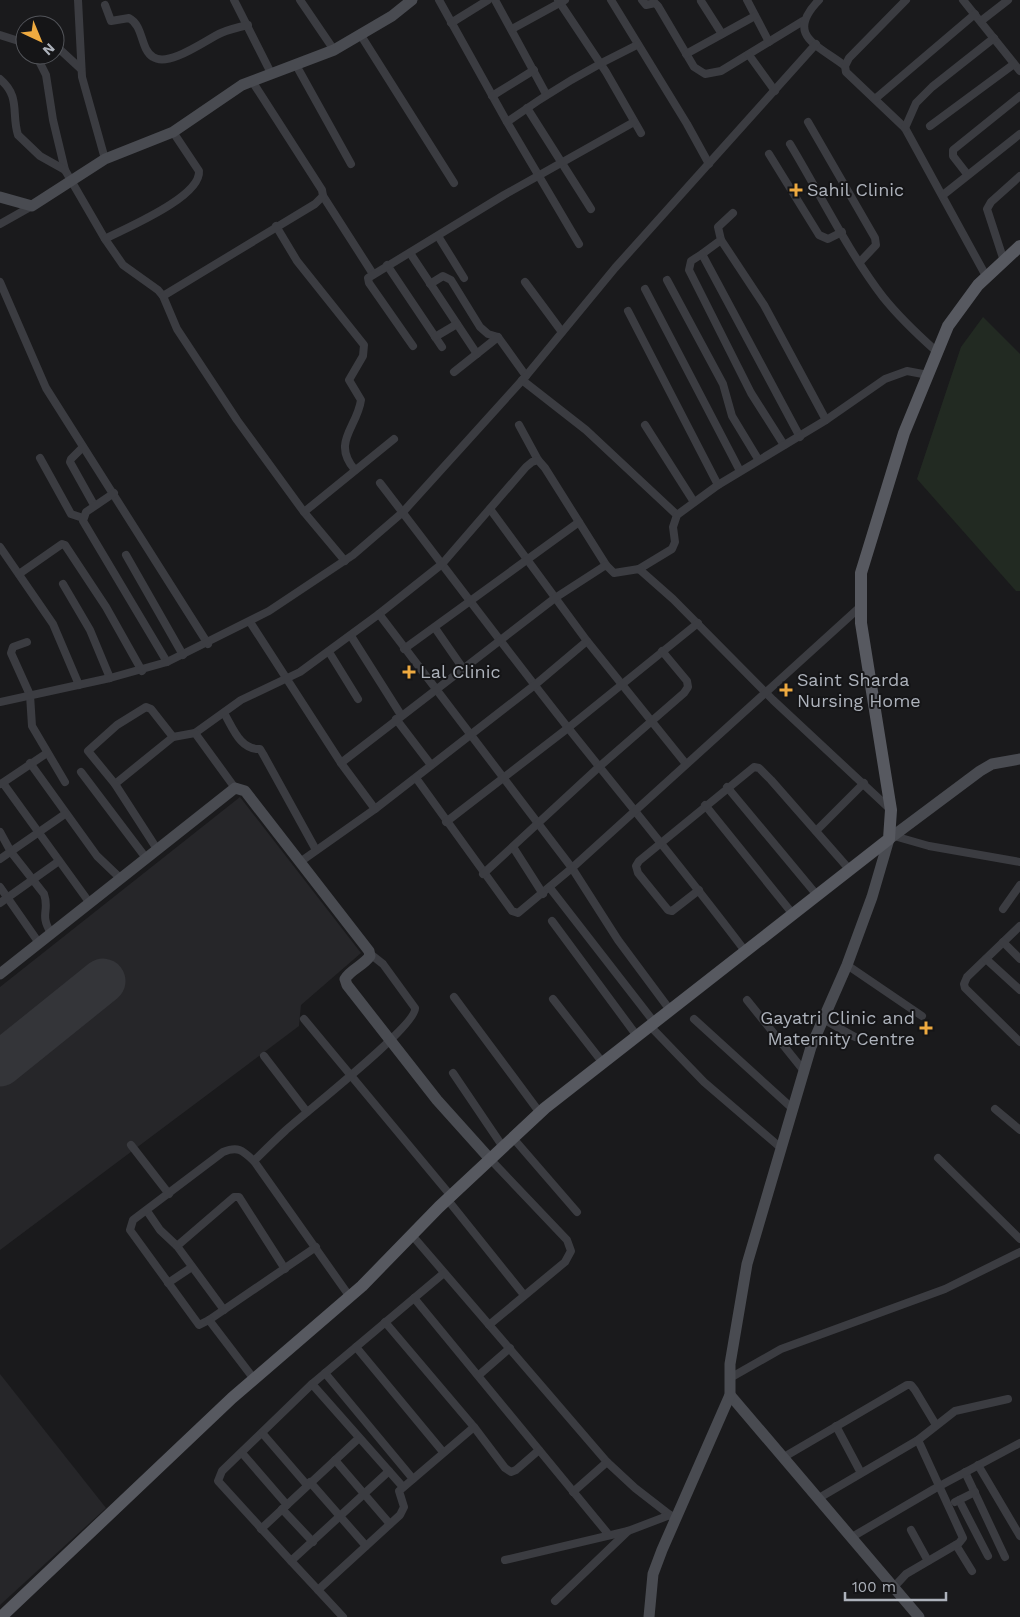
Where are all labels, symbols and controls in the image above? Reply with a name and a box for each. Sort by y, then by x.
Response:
north arrow [15,15,65,65]
text: N [40,40,58,59]
place label: Sahil Clinic [807,179,904,200]
marker: Sahil Clinic [789,183,803,197]
place label: Lal Clinic [420,661,501,682]
marker: Lal Clinic [402,665,416,679]
place label: Saint Sharda Nursing Home [797,669,921,711]
marker: Saint Sharda Nursing Home [779,683,793,697]
place label: Gayatri Clinic and Maternity Centre [760,1007,915,1049]
marker: Gayatri Clinic and Maternity Centre [919,1021,933,1035]
scale bar [845,1570,946,1602]
text: 100 m [852,1578,896,1596]

